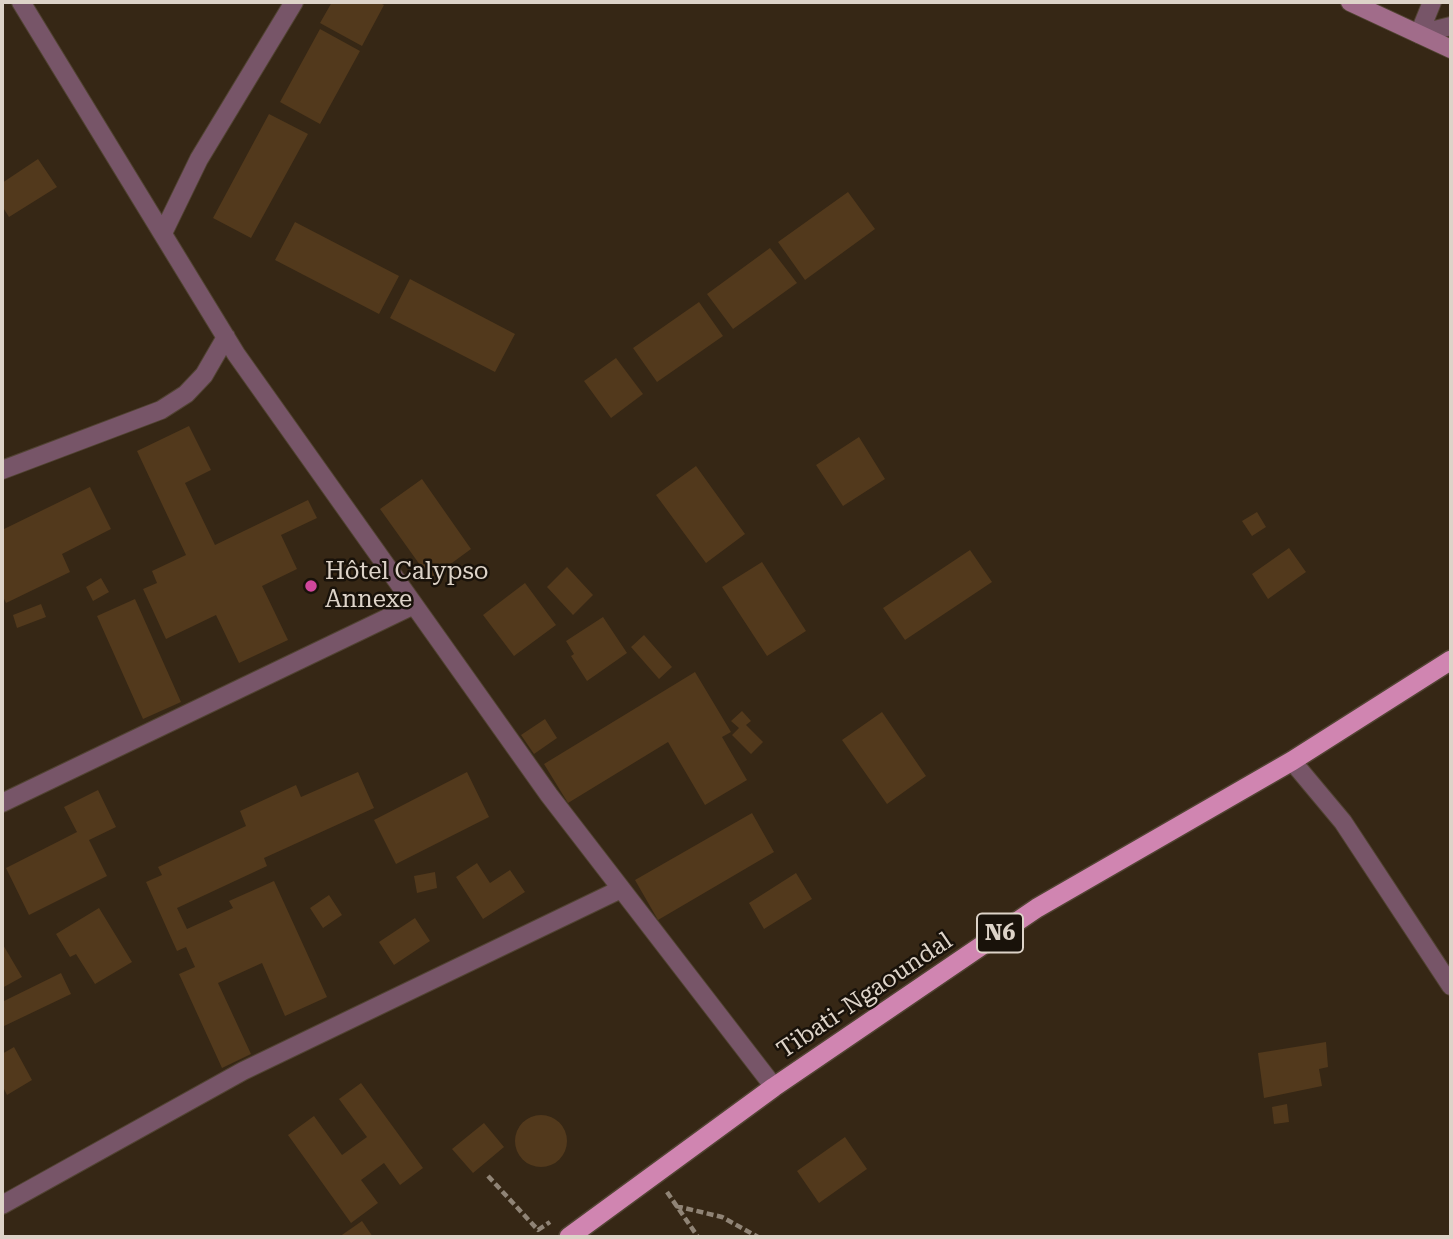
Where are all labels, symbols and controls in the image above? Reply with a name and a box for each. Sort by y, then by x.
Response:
place label: Hôtel Calypso Annexe [325,558,488,614]
marker: Hôtel Calypso Annexe [303,578,319,594]
road number: N6 [977,914,1023,952]
street label: Tibati-Ngaoundal [772,927,958,1065]

